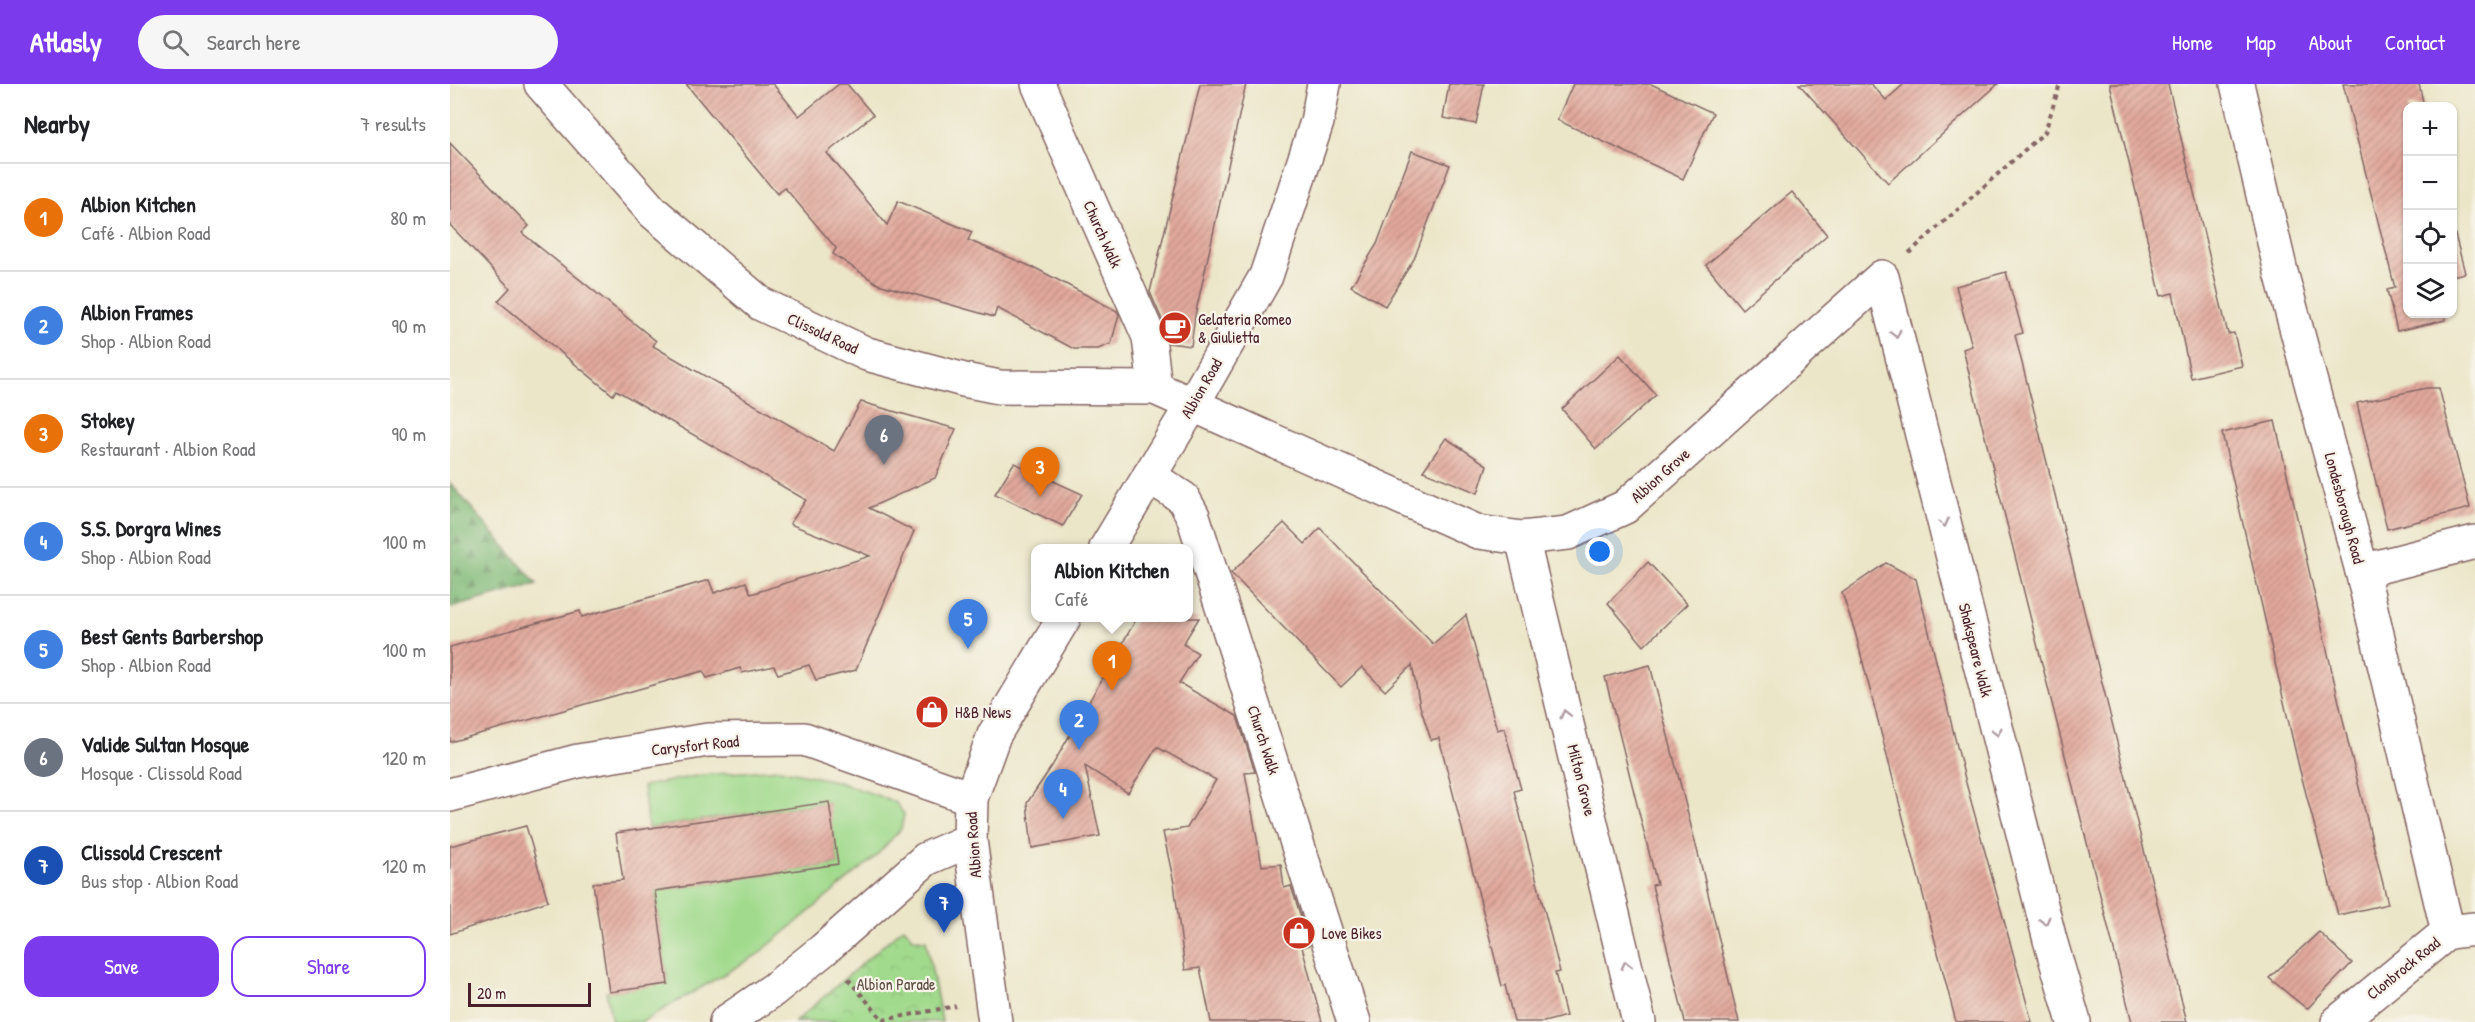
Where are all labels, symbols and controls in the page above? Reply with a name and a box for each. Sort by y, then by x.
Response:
search box [138,15,558,69]
text: Atlasly [30,23,102,61]
icon: search [159,26,192,59]
text: Search here [207,27,301,57]
text: Home [2172,28,2213,57]
text: Map [2246,28,2276,57]
text: About [2309,28,2352,57]
text: Contact [2385,28,2445,57]
map controls [2403,102,2457,318]
button: + [2403,102,2457,156]
text: Nearby [24,106,90,141]
text: 7 results [360,110,426,137]
button: − [2403,156,2457,210]
text: Albion Kitchen [81,189,196,219]
street label: Church Walk [1078,197,1128,272]
text: 1 [40,204,47,231]
text: 80 m [390,204,426,231]
button: locate [2403,210,2457,264]
text: Café · Albion Road [81,219,210,246]
button: layers [2403,264,2457,318]
text: Albion Frames [81,297,193,327]
street label: Clissold Road [784,307,862,359]
place label: Gelateria Romeo & Giulietta [1198,308,1292,348]
cafe icon: Gelateria Romeo & Giulietta [1157,310,1193,346]
text: 2 [39,312,48,339]
text: 90 m [392,312,426,339]
text: Shop · Albion Road [81,327,211,354]
one-way arrow [1889,328,1901,339]
street label: Albion Road [1175,354,1227,422]
text: Stokey [81,405,135,435]
pin: 6 [864,416,904,465]
text: 3 [39,420,48,447]
text: 90 m [392,420,426,447]
text: Restaurant · Albion Road [81,435,255,462]
street label: Albion Grove [1626,442,1695,507]
pin: 3 [1020,448,1060,497]
street label: Londesborough Road [2320,450,2370,566]
text: S.S. Dorgra Wines [81,513,221,543]
one-way arrow [1937,518,1950,528]
text: 4 [40,528,47,555]
text: 100 m [383,528,426,555]
your location [1585,537,1614,566]
text: Shop · Albion Road [81,543,211,570]
popup [1031,544,1193,622]
text: Albion Kitchen [1055,555,1169,585]
text: Café [1055,585,1088,612]
pin: 5 [948,600,988,649]
street label: Shakspeare Walk [1954,601,1998,700]
text: Best Gents Barbershop [81,621,263,651]
text: 5 [39,636,48,663]
text: 100 m [383,636,426,663]
pin: 1 [1092,642,1132,691]
text: Shop · Albion Road [81,651,211,678]
shop icon: H&B News [914,694,950,730]
pin: 2 [1060,700,1098,750]
place label: H&B News [955,701,1011,723]
street label: Church Walk [1242,703,1286,778]
one-way arrow [1560,709,1573,719]
one-way arrow [1990,727,2003,737]
text: Valide Sultan Mosque [81,729,249,759]
street label: Carysfort Road [650,729,740,761]
street label: Milton Grove [1562,742,1602,819]
text: 6 [40,744,47,771]
text: 120 m [382,744,426,771]
text: Mosque · Clissold Road [81,759,242,786]
pin: 4 [1044,770,1082,819]
street label: Albion Road [960,811,986,879]
text: Clissold Crescent [81,837,222,867]
text: 7 [39,852,48,879]
text: 120 m [382,852,426,879]
text: Bus stop · Albion Road [81,867,238,894]
pin: 7 [924,884,964,933]
shop icon: Love Bikes [1281,915,1317,951]
one-way arrow [2038,916,2051,926]
place label: Love Bikes [1322,922,1382,944]
street label: Clonbrock Road [2362,932,2444,1004]
button: Save [24,936,219,997]
button: Share [231,936,426,997]
one-way arrow [1620,960,1633,970]
park label: Albion Parade [857,973,936,995]
scale bar [468,980,591,1008]
text: 20 m [477,982,506,1004]

